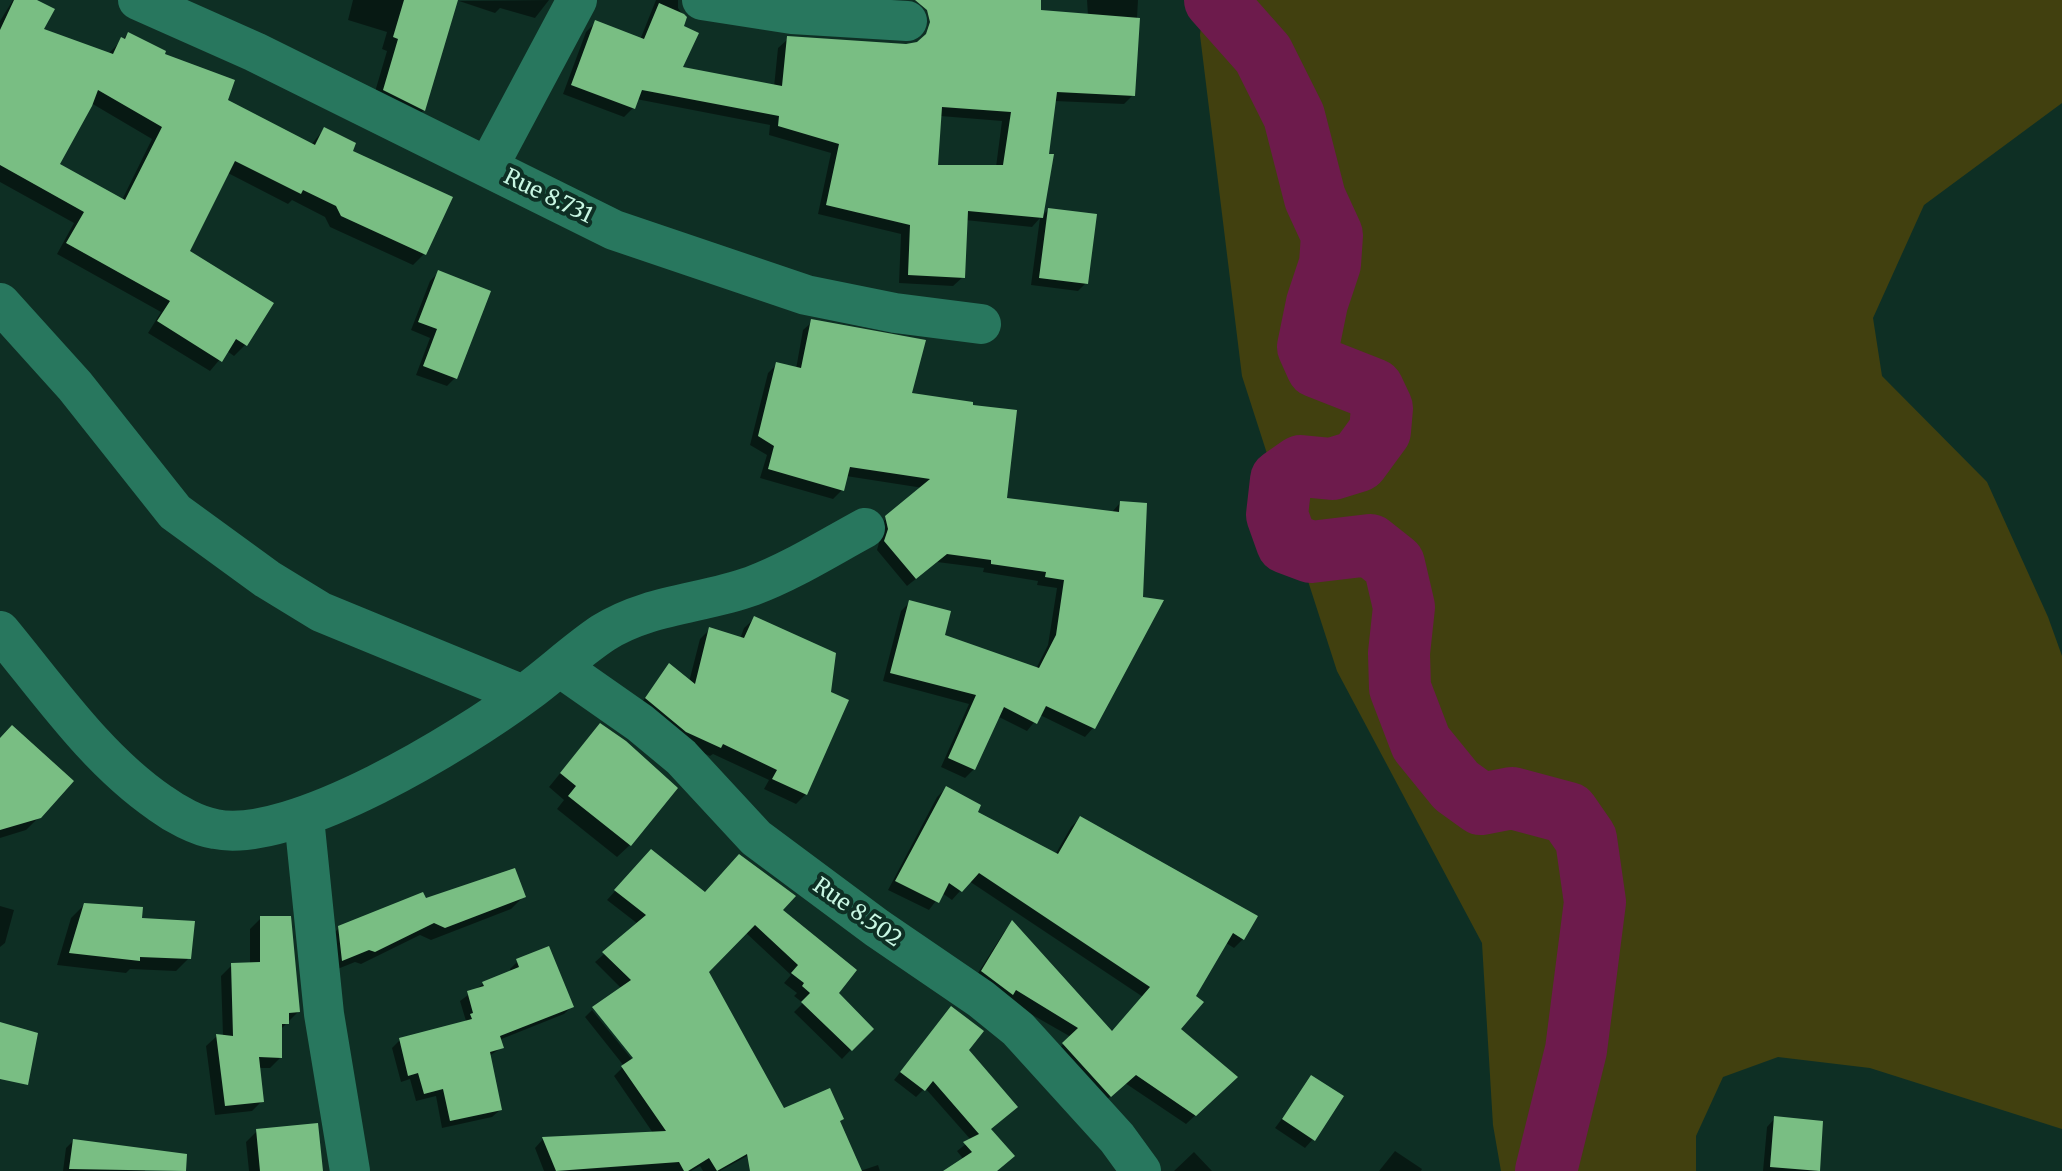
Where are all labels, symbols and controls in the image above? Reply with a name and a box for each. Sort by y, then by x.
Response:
street label: Rue 8.731 [499,164,597,230]
street label: Rue 8.502 [808,873,906,953]

